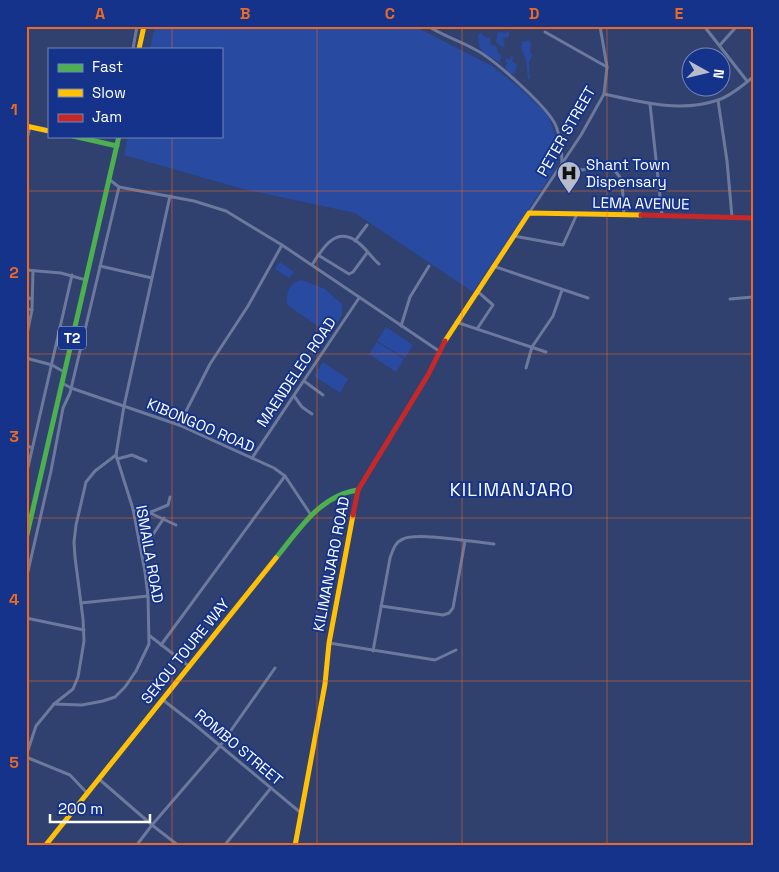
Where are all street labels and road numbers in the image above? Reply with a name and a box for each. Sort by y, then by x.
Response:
street label: PETER STREET [533,82,600,179]
street label: LEMA AVENUE [592,193,690,213]
street label: MAENDELEO ROAD [252,313,340,431]
road number: T2 [58,326,86,349]
street label: KIBONGOO ROAD [144,394,258,456]
street label: KILIMANJARO ROAD [309,495,353,633]
street label: ISMAILA ROAD [132,504,168,604]
street label: SEKOU TOURE WAY [137,594,233,708]
street label: ROMBO STREET [191,705,287,789]

